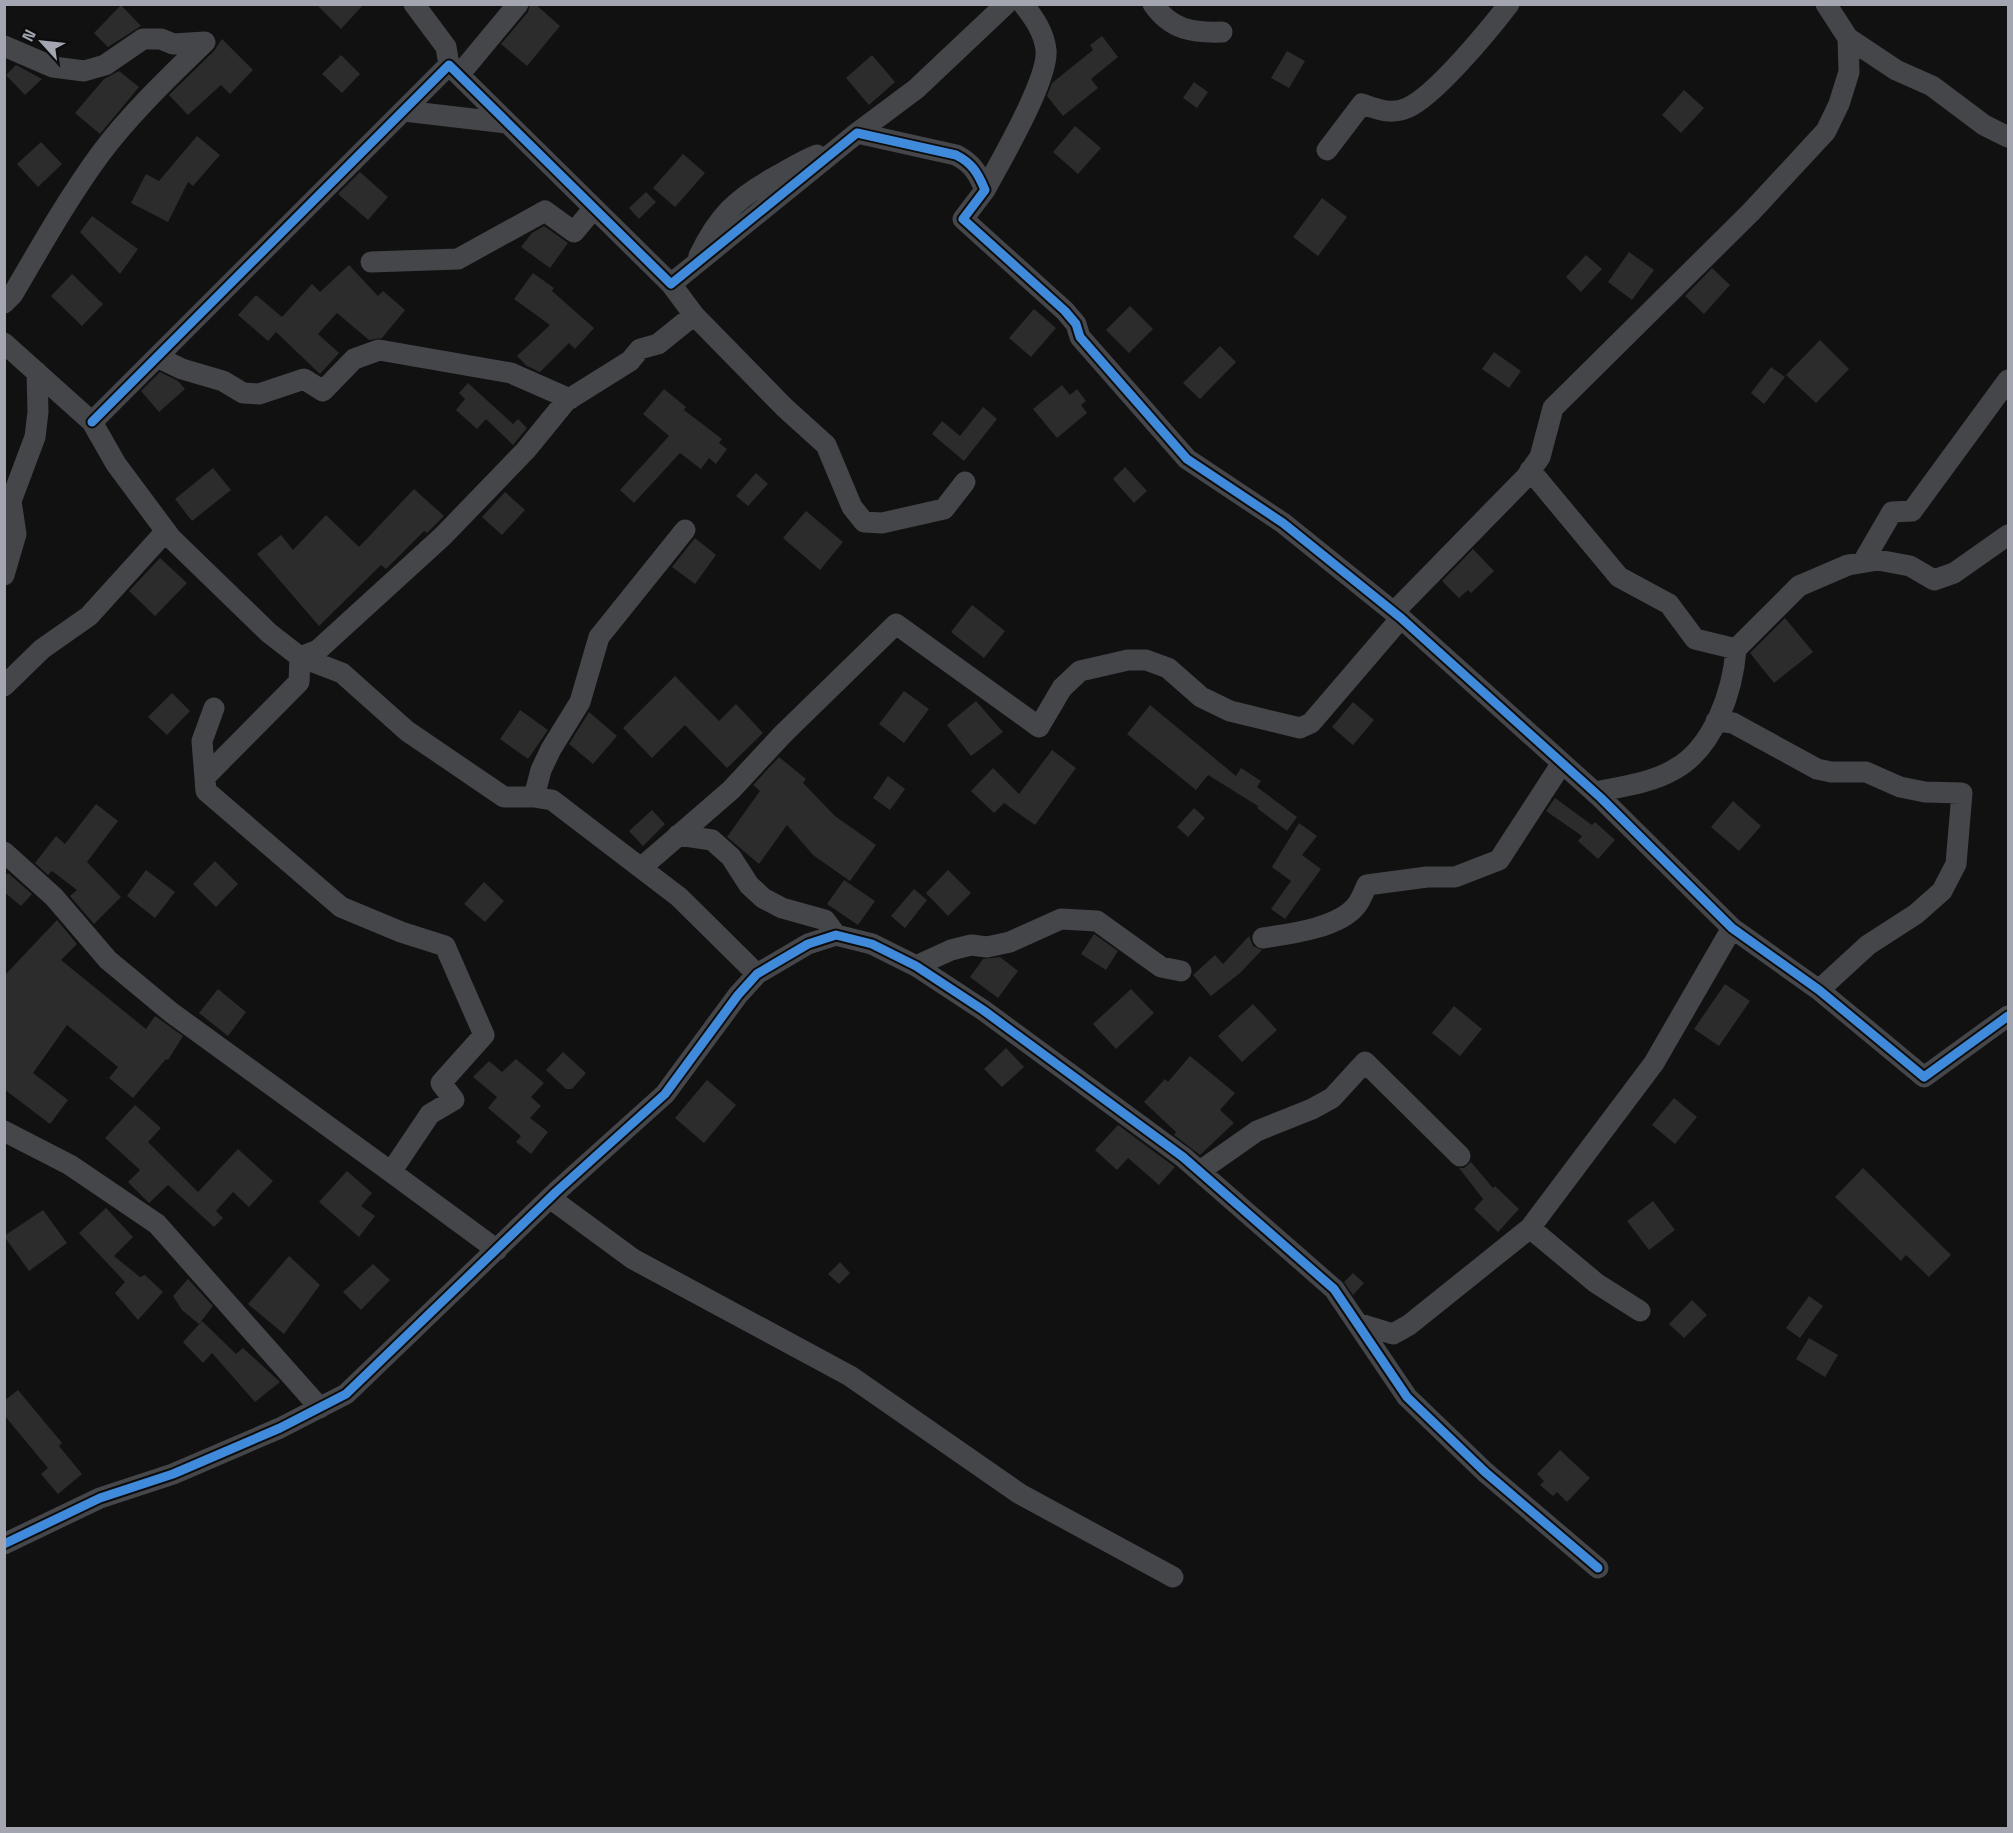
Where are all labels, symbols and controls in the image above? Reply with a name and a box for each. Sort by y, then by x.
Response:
north arrow [12,12,72,72]
text: N [17,26,41,45]

